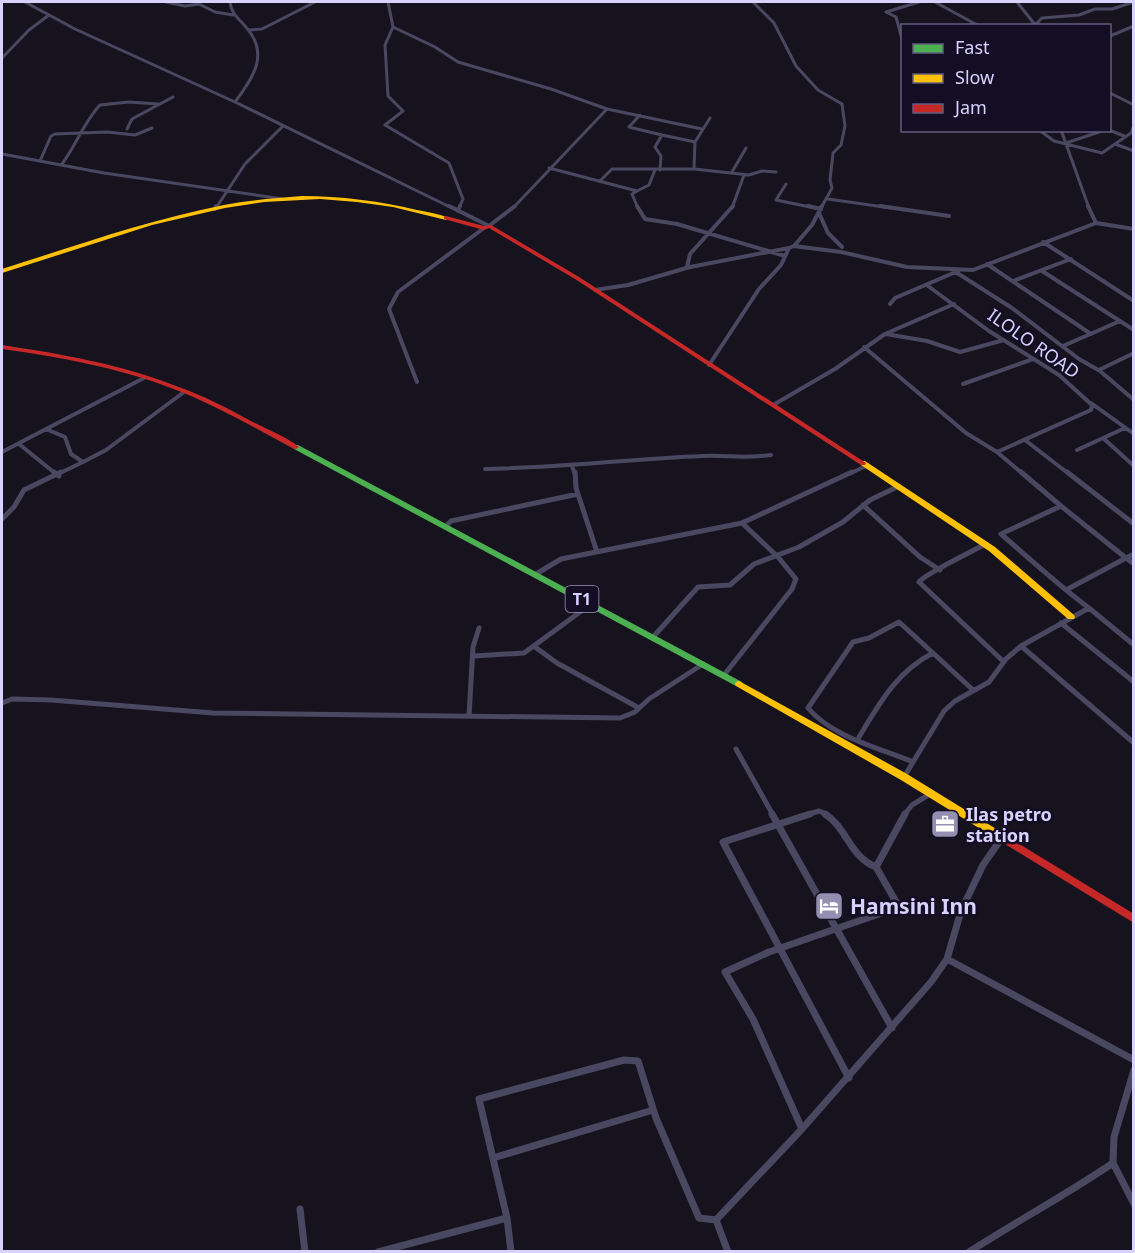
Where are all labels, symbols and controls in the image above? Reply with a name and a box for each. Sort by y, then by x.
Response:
legend [901,24,1111,132]
text: Fast [955,35,990,59]
text: Slow [955,65,994,89]
text: Jam [953,95,987,119]
street label: ILOLO ROAD [983,303,1085,383]
road number: T1 [566,586,598,612]
place label: Ilas petro station [966,802,1052,847]
office icon: Ilas petro station [929,808,961,840]
hotel icon: Hamsini Inn [813,890,845,922]
place label: Hamsini Inn [850,892,977,920]

